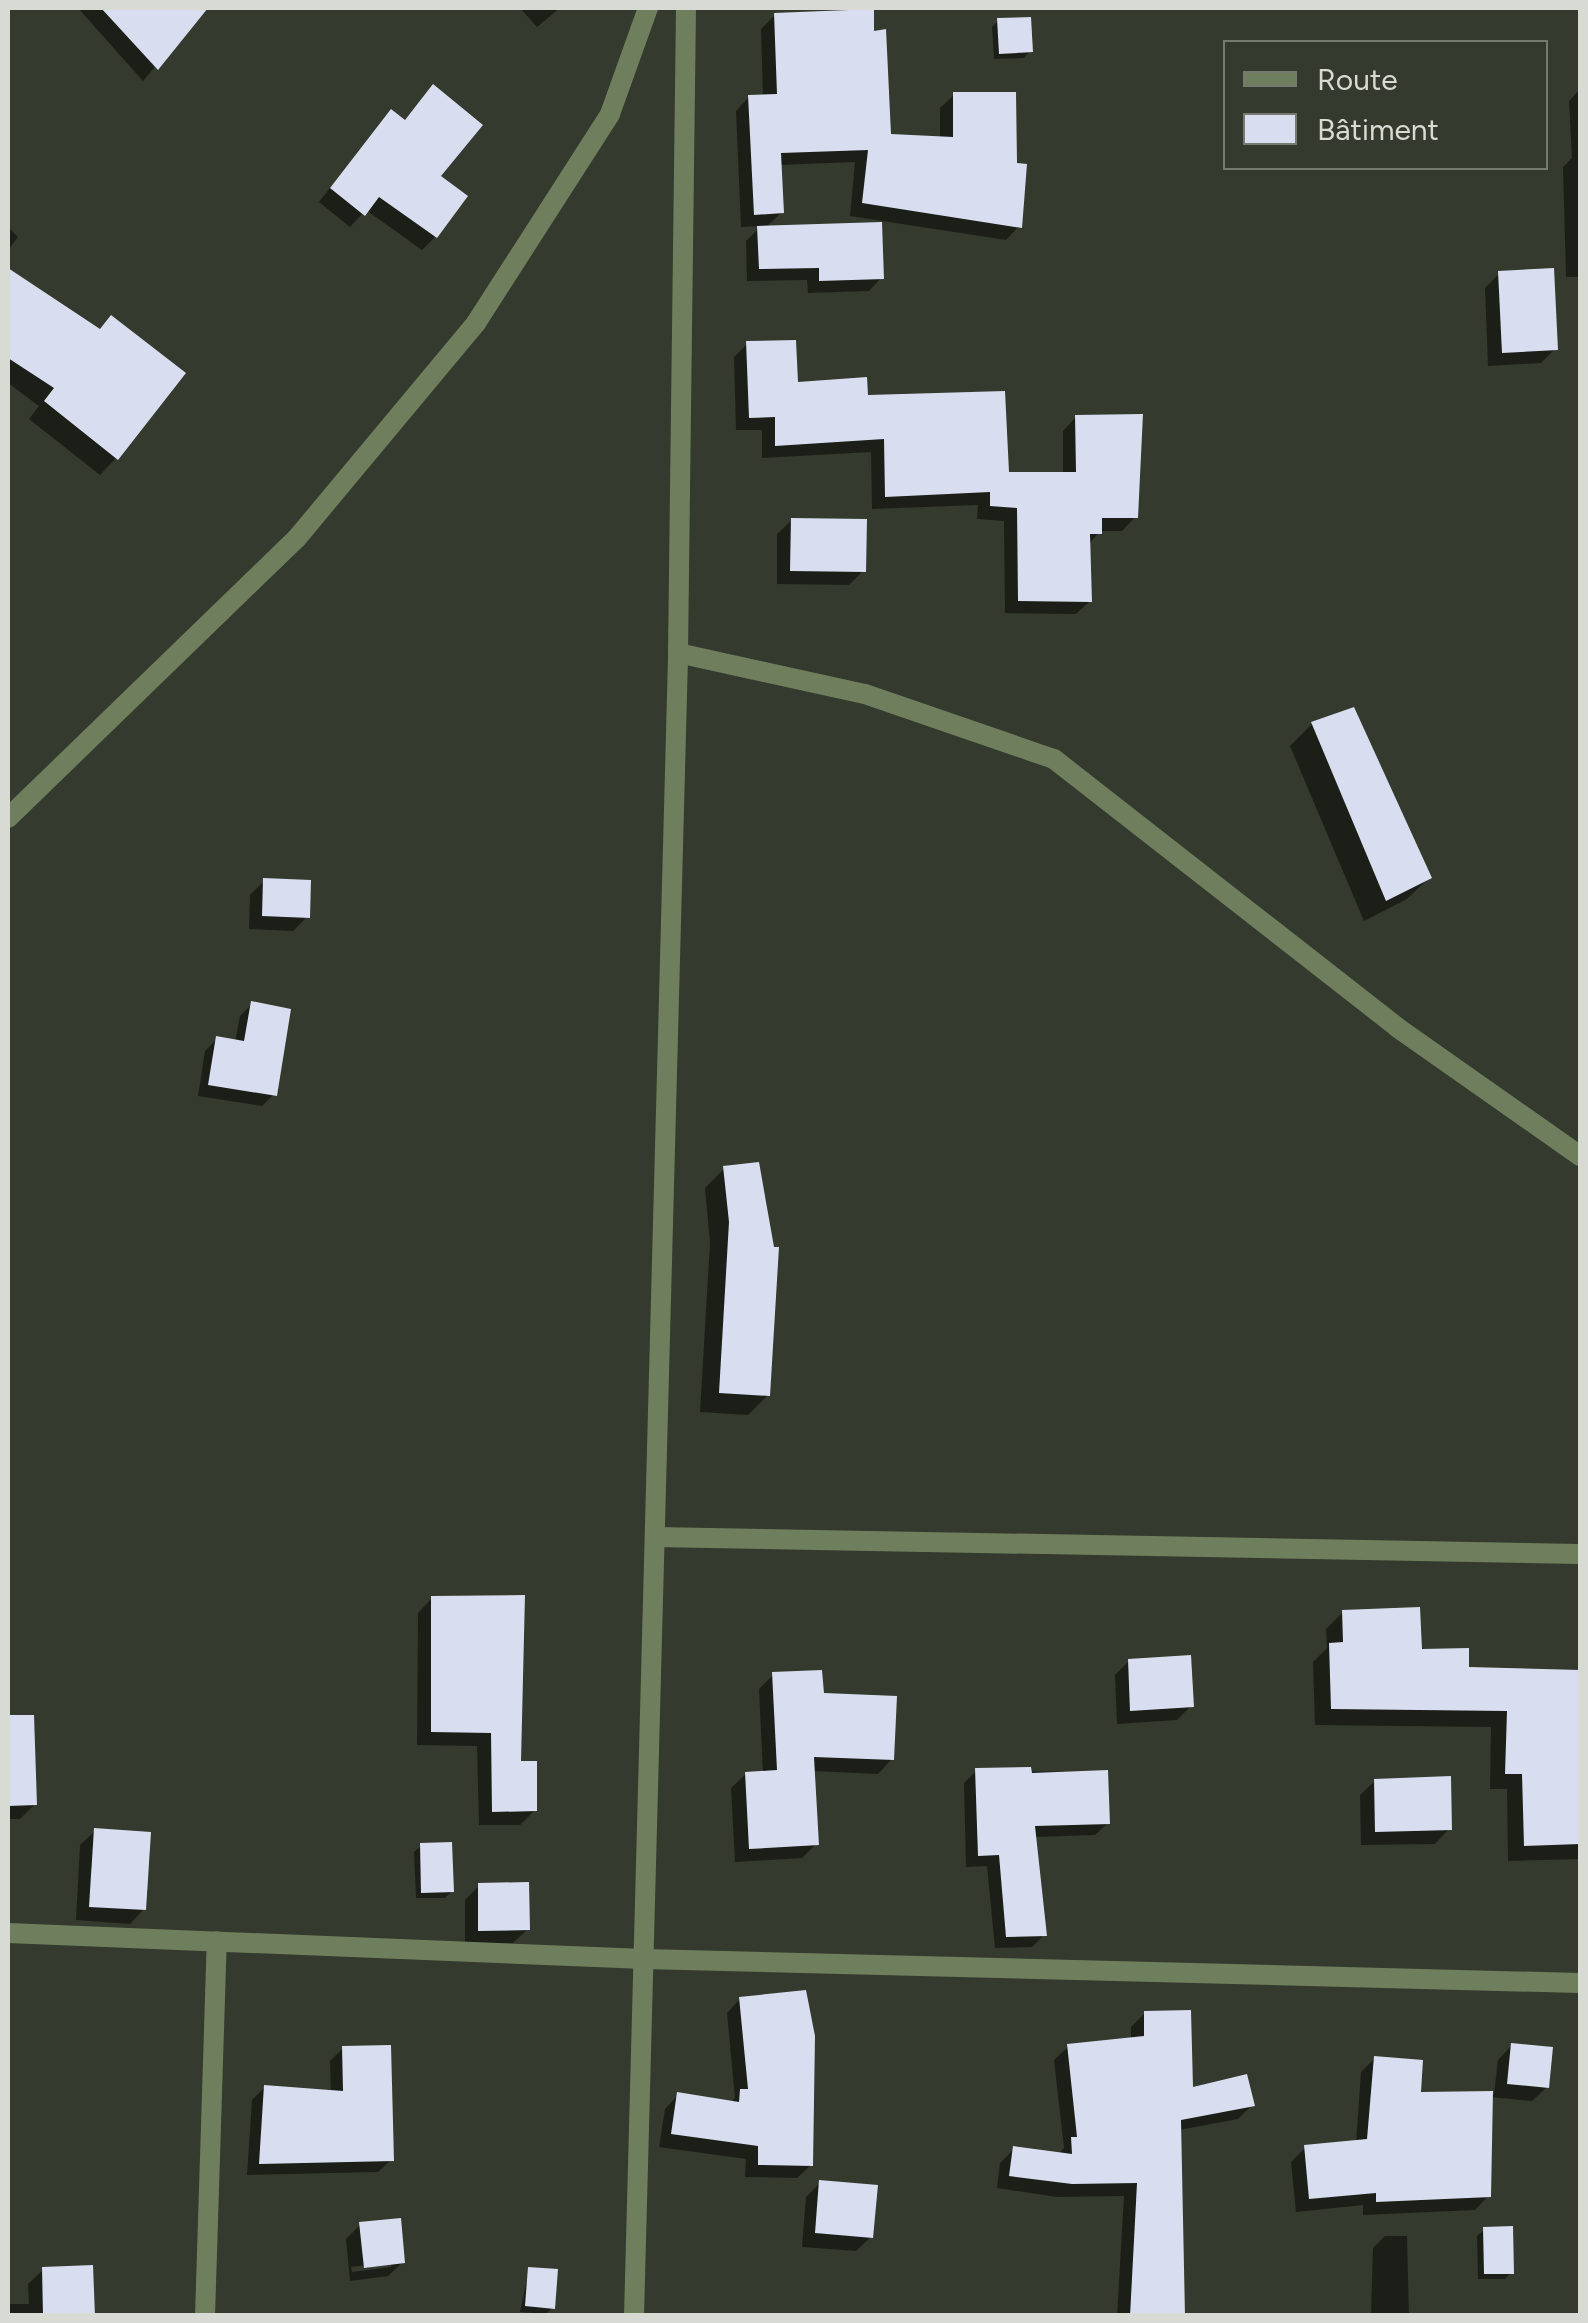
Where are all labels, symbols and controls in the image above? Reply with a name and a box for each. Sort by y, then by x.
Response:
legend [1223,40,1548,170]
text: Route [1317,61,1398,98]
text: Bâtiment [1317,111,1439,148]

